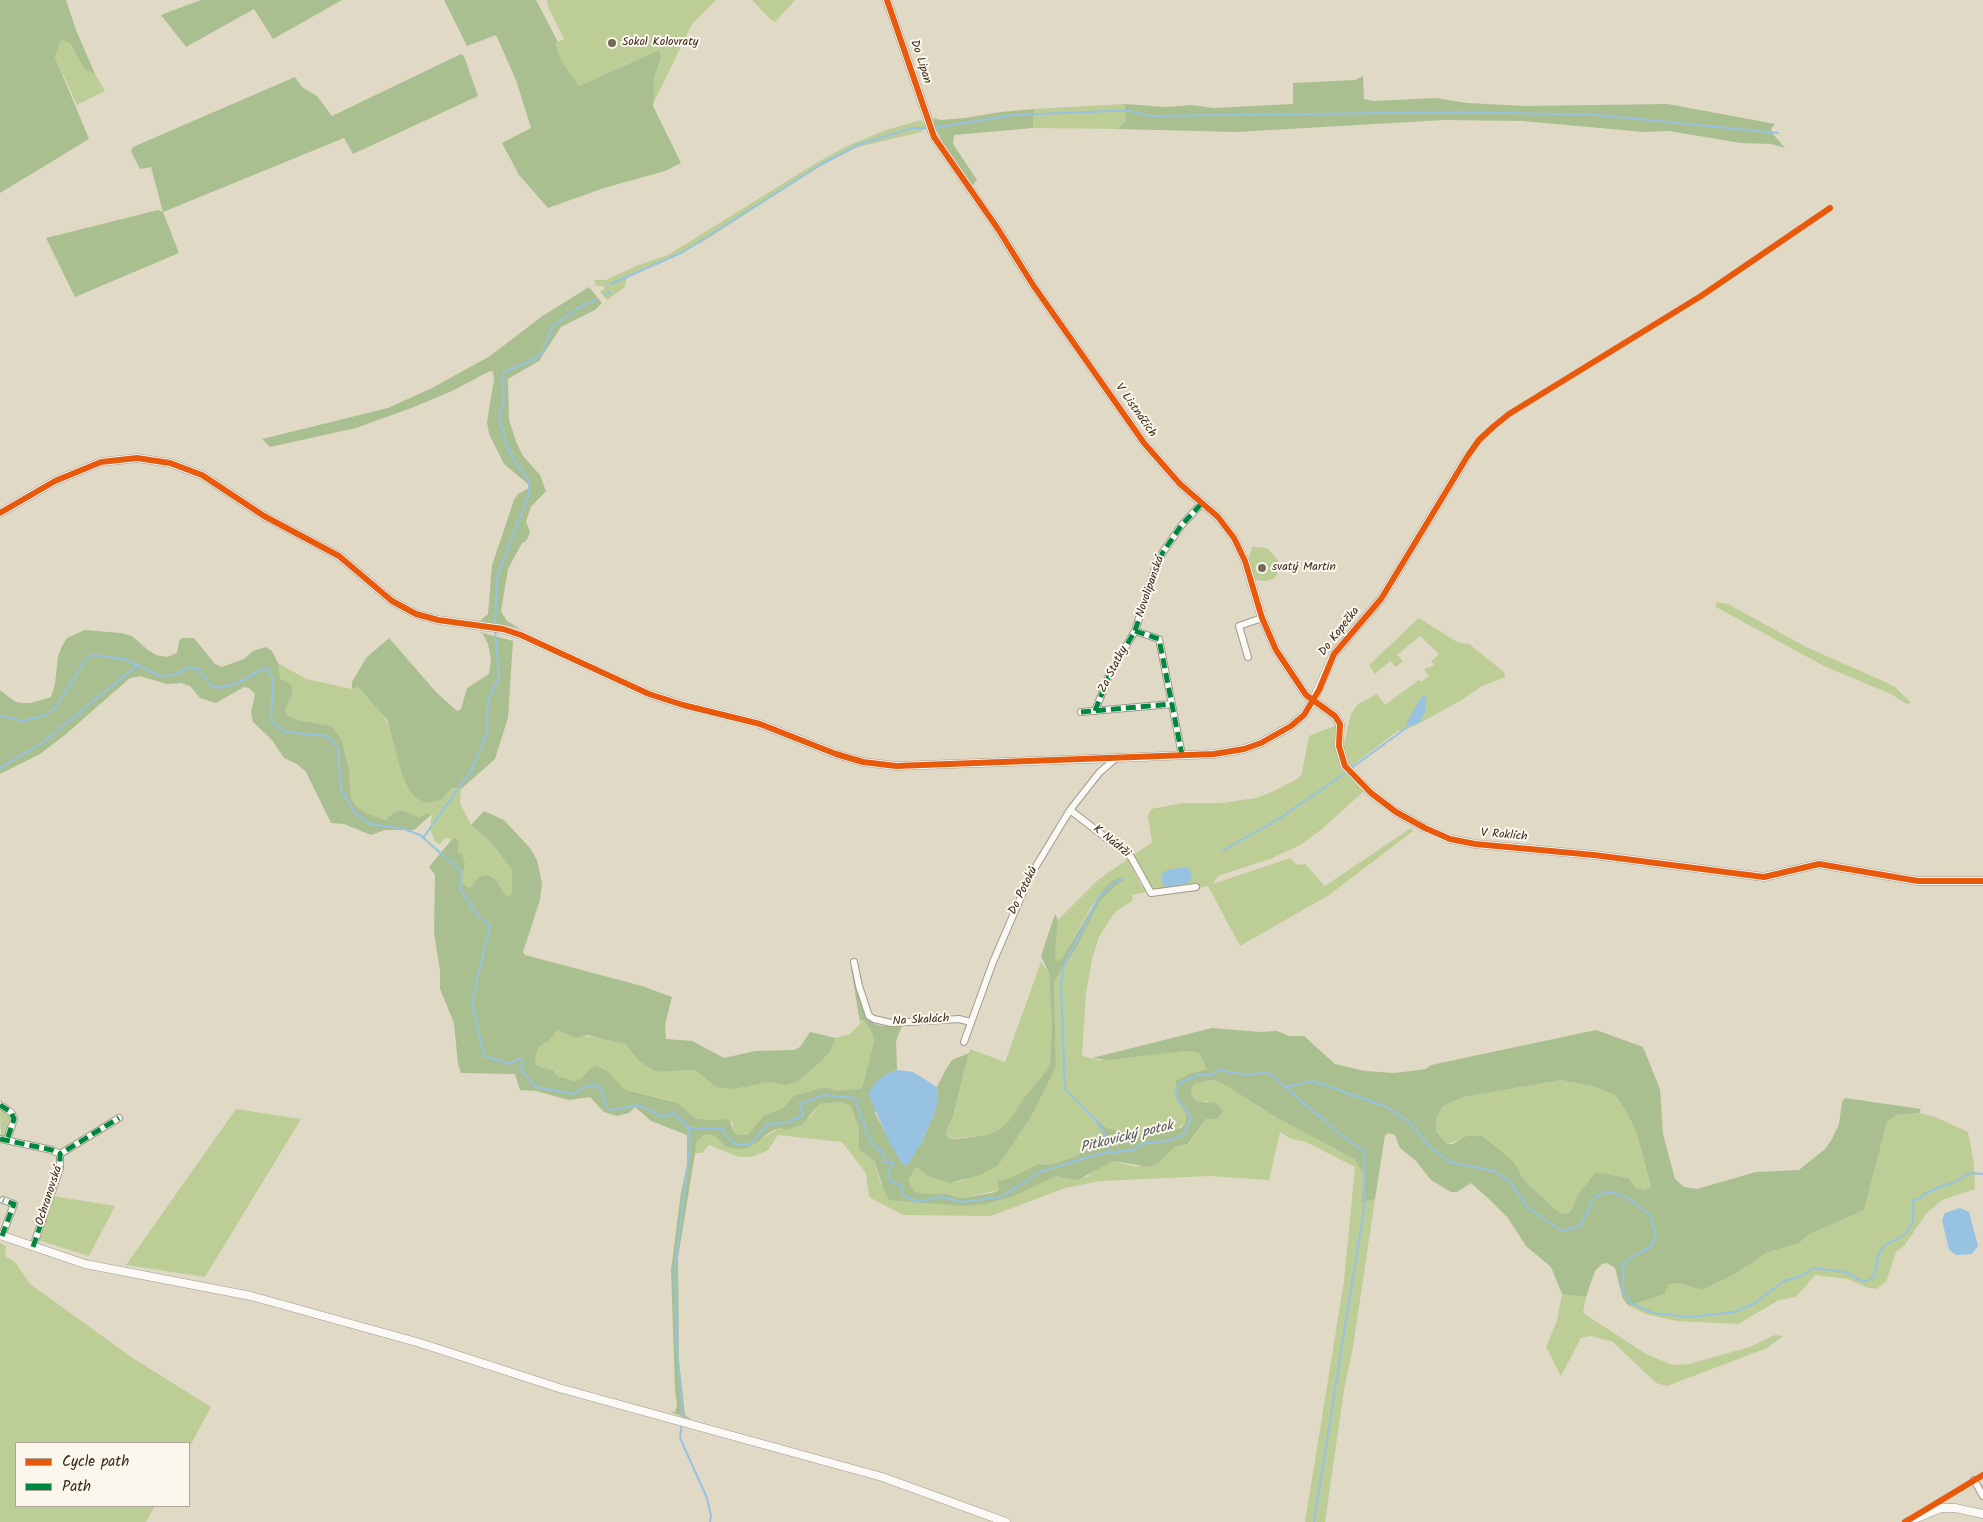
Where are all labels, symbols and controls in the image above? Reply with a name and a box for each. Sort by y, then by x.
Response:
place label: Sokol Kolovraty [622,36,698,50]
marker: Sokol Kolovraty [606,37,618,49]
street label: Do Lipan [906,38,934,86]
street label: V Listnáčích [1111,381,1159,441]
street label: Novolipanská [1134,554,1168,620]
place label: svatý Martin [1272,561,1336,575]
marker: svatý Martin [1256,562,1268,574]
street label: Do Kopečka [1316,605,1364,659]
street label: Za Statky [1096,644,1132,696]
street label: K Nádrži [1089,823,1133,861]
street label: V Roklích [1480,827,1528,845]
street label: Do Potoků [1006,865,1042,917]
street label: Na Skalách [892,1012,950,1030]
water label: Pitkovický potok [1079,1118,1175,1158]
street label: Ochranovská [34,1164,66,1228]
legend [15,1442,190,1507]
text: Cycle path [62,1450,129,1474]
text: Path [62,1475,91,1499]

